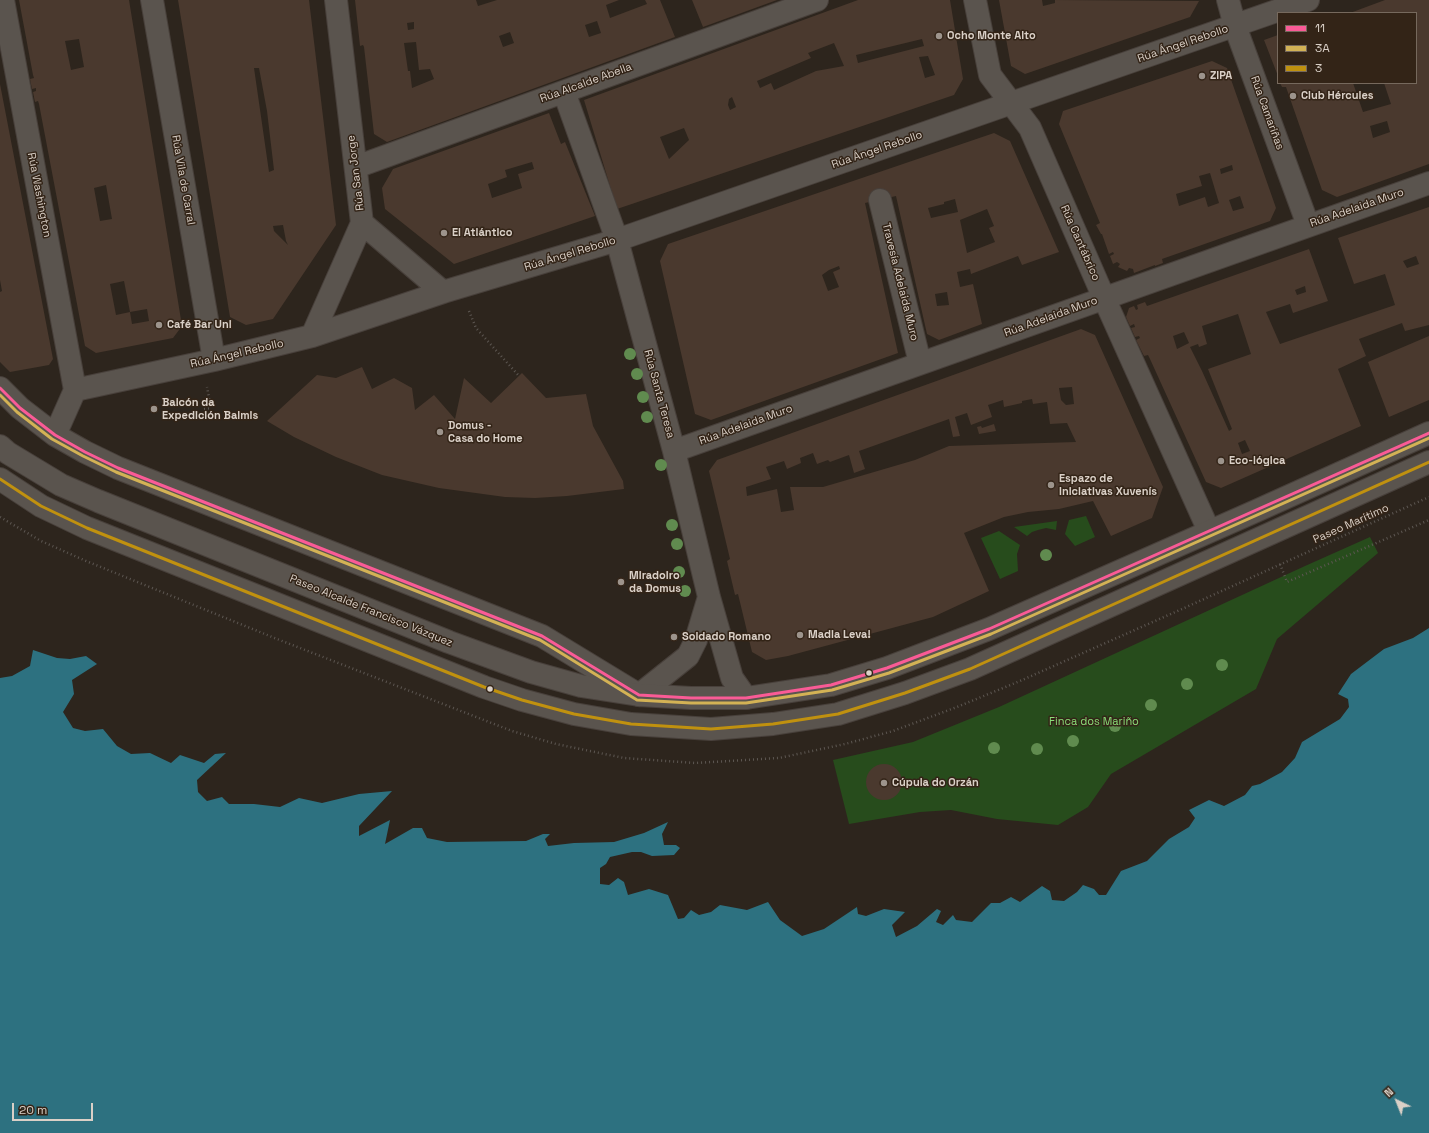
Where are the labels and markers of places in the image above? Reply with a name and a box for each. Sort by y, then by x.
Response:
place label: Ocho Monte Alto [947,29,1036,43]
marker: Ocho Monte Alto [934,31,944,41]
place label: ZIPA [1210,69,1232,83]
marker: ZIPA [1197,71,1207,81]
place label: Club Hércules [1301,89,1374,103]
marker: Club Hércules [1288,91,1298,101]
place label: El Atlántico [452,226,513,240]
marker: El Atlántico [439,228,449,238]
place label: Café Bar Uni [167,318,232,332]
marker: Café Bar Uni [154,320,164,330]
place label: Balcón da Expedición Balmis [162,396,258,422]
marker: Balcón da Expedición Balmis [149,404,159,414]
place label: Domus - Casa do Home [448,419,523,445]
marker: Domus - Casa do Home [435,427,445,437]
place label: Eco-lógica [1229,454,1285,468]
marker: Eco-lógica [1216,456,1226,466]
place label: Espazo de Iniciativas Xuvenís [1059,472,1157,498]
marker: Espazo de Iniciativas Xuvenís [1046,480,1056,490]
place label: Miradoiro da Domus [629,569,681,595]
marker: Miradoiro da Domus [616,577,626,587]
place label: Madia Leva! [808,628,871,642]
place label: Soldado Romano [682,630,771,644]
marker: Madia Leva! [795,630,805,640]
marker: Soldado Romano [669,632,679,642]
unlabelled marker [864,668,874,678]
unlabelled marker [485,684,495,694]
place label: Cúpula do Orzán [892,776,979,790]
marker: Cúpula do Orzán [879,778,889,788]

